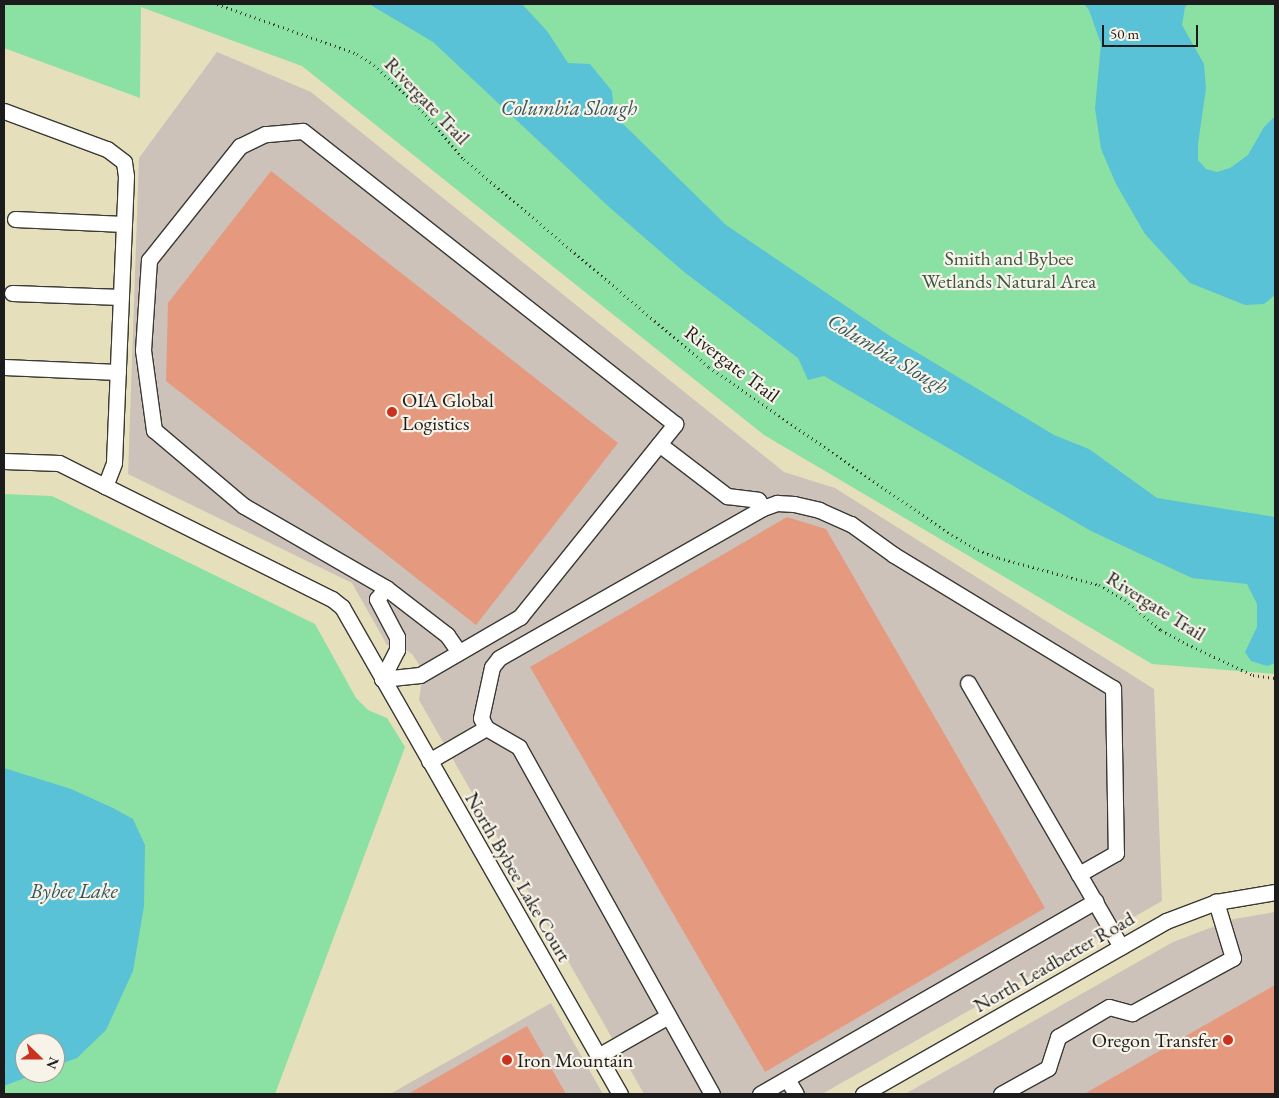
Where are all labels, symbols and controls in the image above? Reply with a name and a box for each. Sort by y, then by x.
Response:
scale bar [1104,15,1200,47]
text: 50 m [1110,24,1139,43]
street label: Rivergate Trail [379,52,475,150]
water label: Columbia Slough [501,95,637,121]
park label: Smith and Bybee Wetlands Natural Area [922,246,1096,293]
water label: Columbia Slough [823,308,953,400]
street label: Rivergate Trail [680,321,784,407]
place label: OIA Global Logistics [402,389,494,436]
marker: OIA Global Logistics [386,406,398,418]
street label: Rivergate Trail [1102,566,1210,646]
street label: North Bybee Lake Court [460,788,576,966]
water label: Bybee Lake [30,878,118,904]
street label: North Leadbetter Road [969,906,1139,1018]
place label: Oregon Transfer [1092,1028,1218,1052]
north arrow [15,1033,65,1083]
marker: Oregon Transfer [1222,1034,1234,1046]
place label: Iron Mountain [517,1048,633,1072]
marker: Iron Mountain [501,1054,513,1066]
text: N [43,1055,63,1072]

